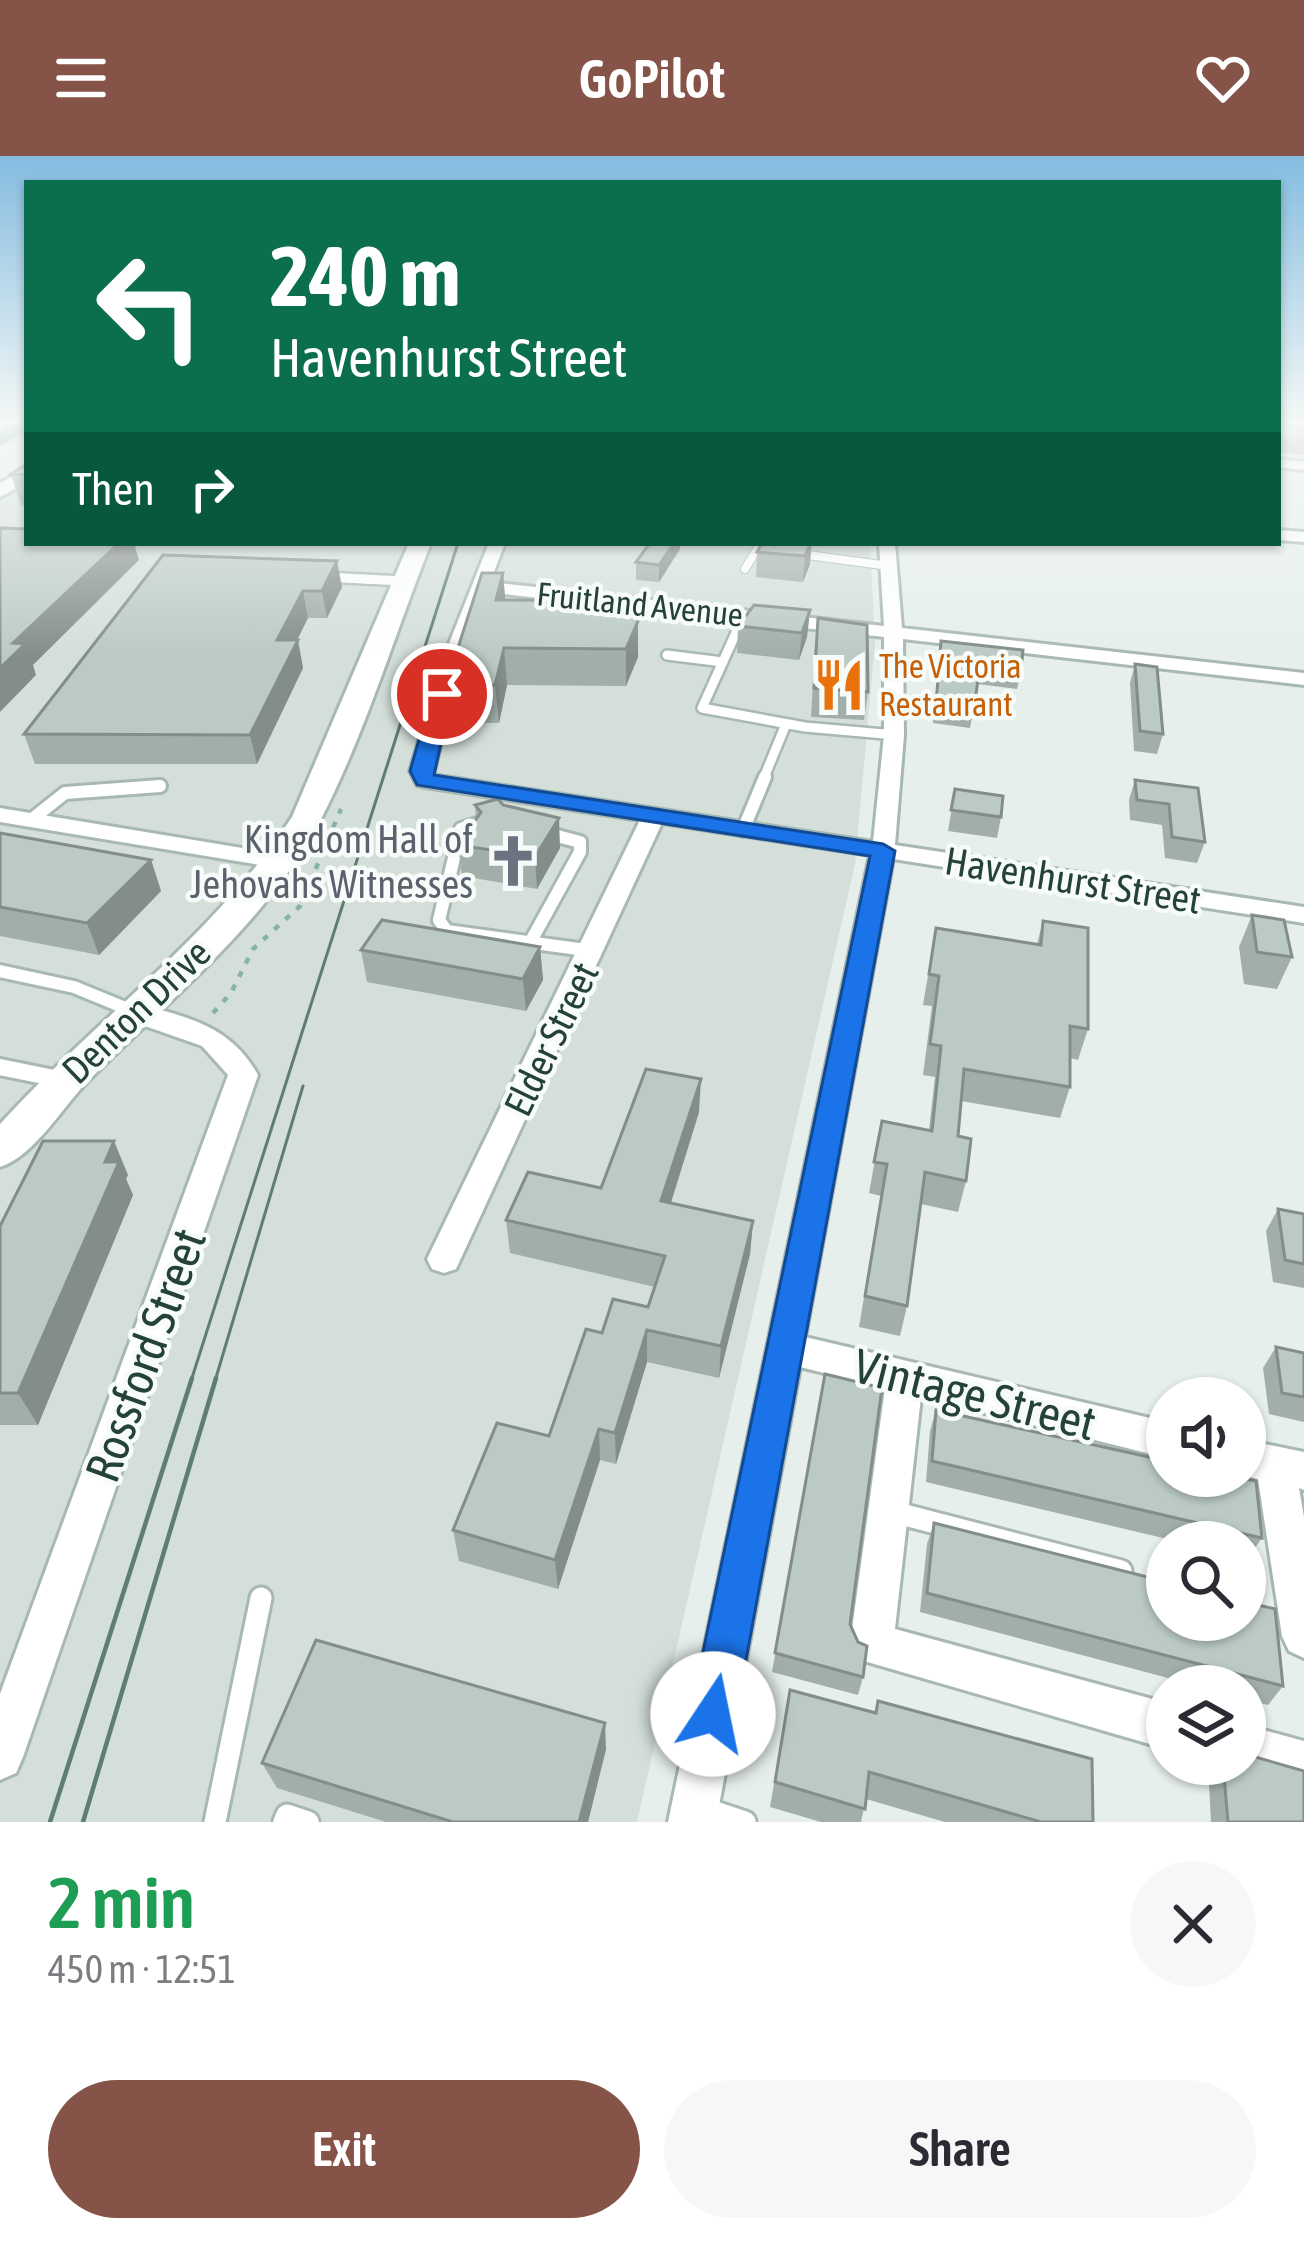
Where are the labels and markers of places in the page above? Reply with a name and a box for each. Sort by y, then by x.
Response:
pin [391,643,493,745]
place label: The Victoria Restaurant [879,647,1022,723]
restaurant icon: The Victoria Restaurant [810,656,868,714]
place label: Kingdom Hall of Jehovahs Witnesses [190,817,473,906]
church icon: Kingdom Hall of Jehovahs Witnesses [484,832,542,890]

